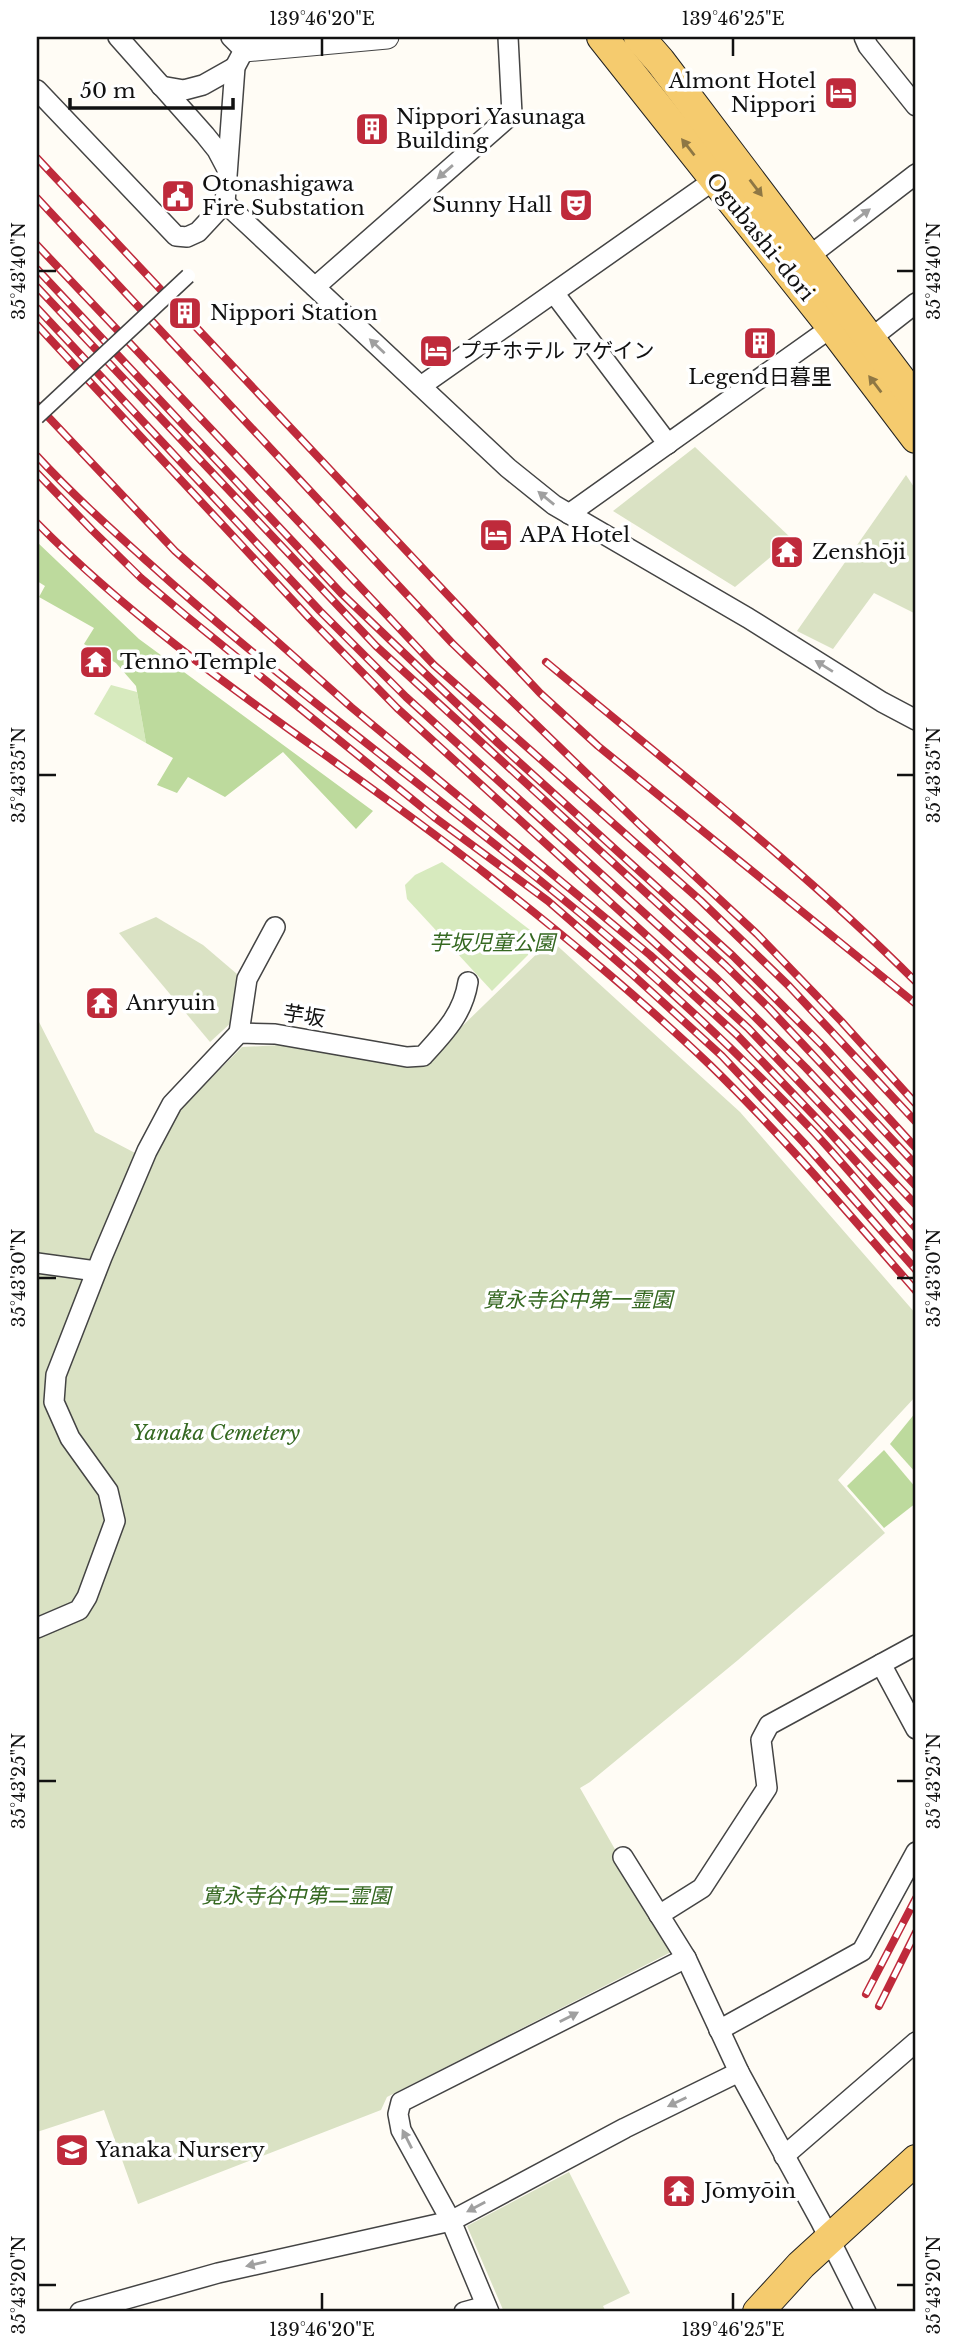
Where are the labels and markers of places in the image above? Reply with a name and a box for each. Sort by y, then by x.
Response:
place label: Almont Hotel Nippori [668,68,816,118]
hotel icon: Almont Hotel Nippori [822,74,860,112]
place label: Nippori Yasunaga Building [396,104,586,154]
building icon: Nippori Yasunaga Building [353,110,391,148]
place label: Otonashigawa Fire Substation [202,171,365,221]
public building icon: Otonashigawa Fire Substation [159,177,197,215]
theatre icon: Sunny Hall [557,186,595,224]
place label: Sunny Hall [432,192,552,218]
building icon: Nippori Station [166,294,204,332]
place label: Nippori Station [210,300,378,326]
building icon: Legend日暮里 [741,324,779,362]
hotel icon: プチホテル アゲイン [417,332,455,370]
place label: プチホテル アゲイン [460,338,655,364]
place label: Legend日暮里 [688,364,832,390]
hotel icon: APA Hotel [477,516,515,554]
place label: APA Hotel [519,522,630,548]
temple icon: Zenshōji [768,533,806,571]
place label: Zenshōji [812,539,906,565]
temple icon: Tennō Temple [77,643,115,681]
place label: Tennō Temple [120,649,277,675]
temple icon: Anryuin [83,984,121,1022]
place label: Anryuin [125,990,216,1016]
school or university icon: Yanaka Nursery [53,2131,91,2169]
place label: Yanaka Nursery [95,2137,266,2163]
temple icon: Jōmyōin [660,2172,698,2210]
place label: Jōmyōin [701,2178,796,2204]

